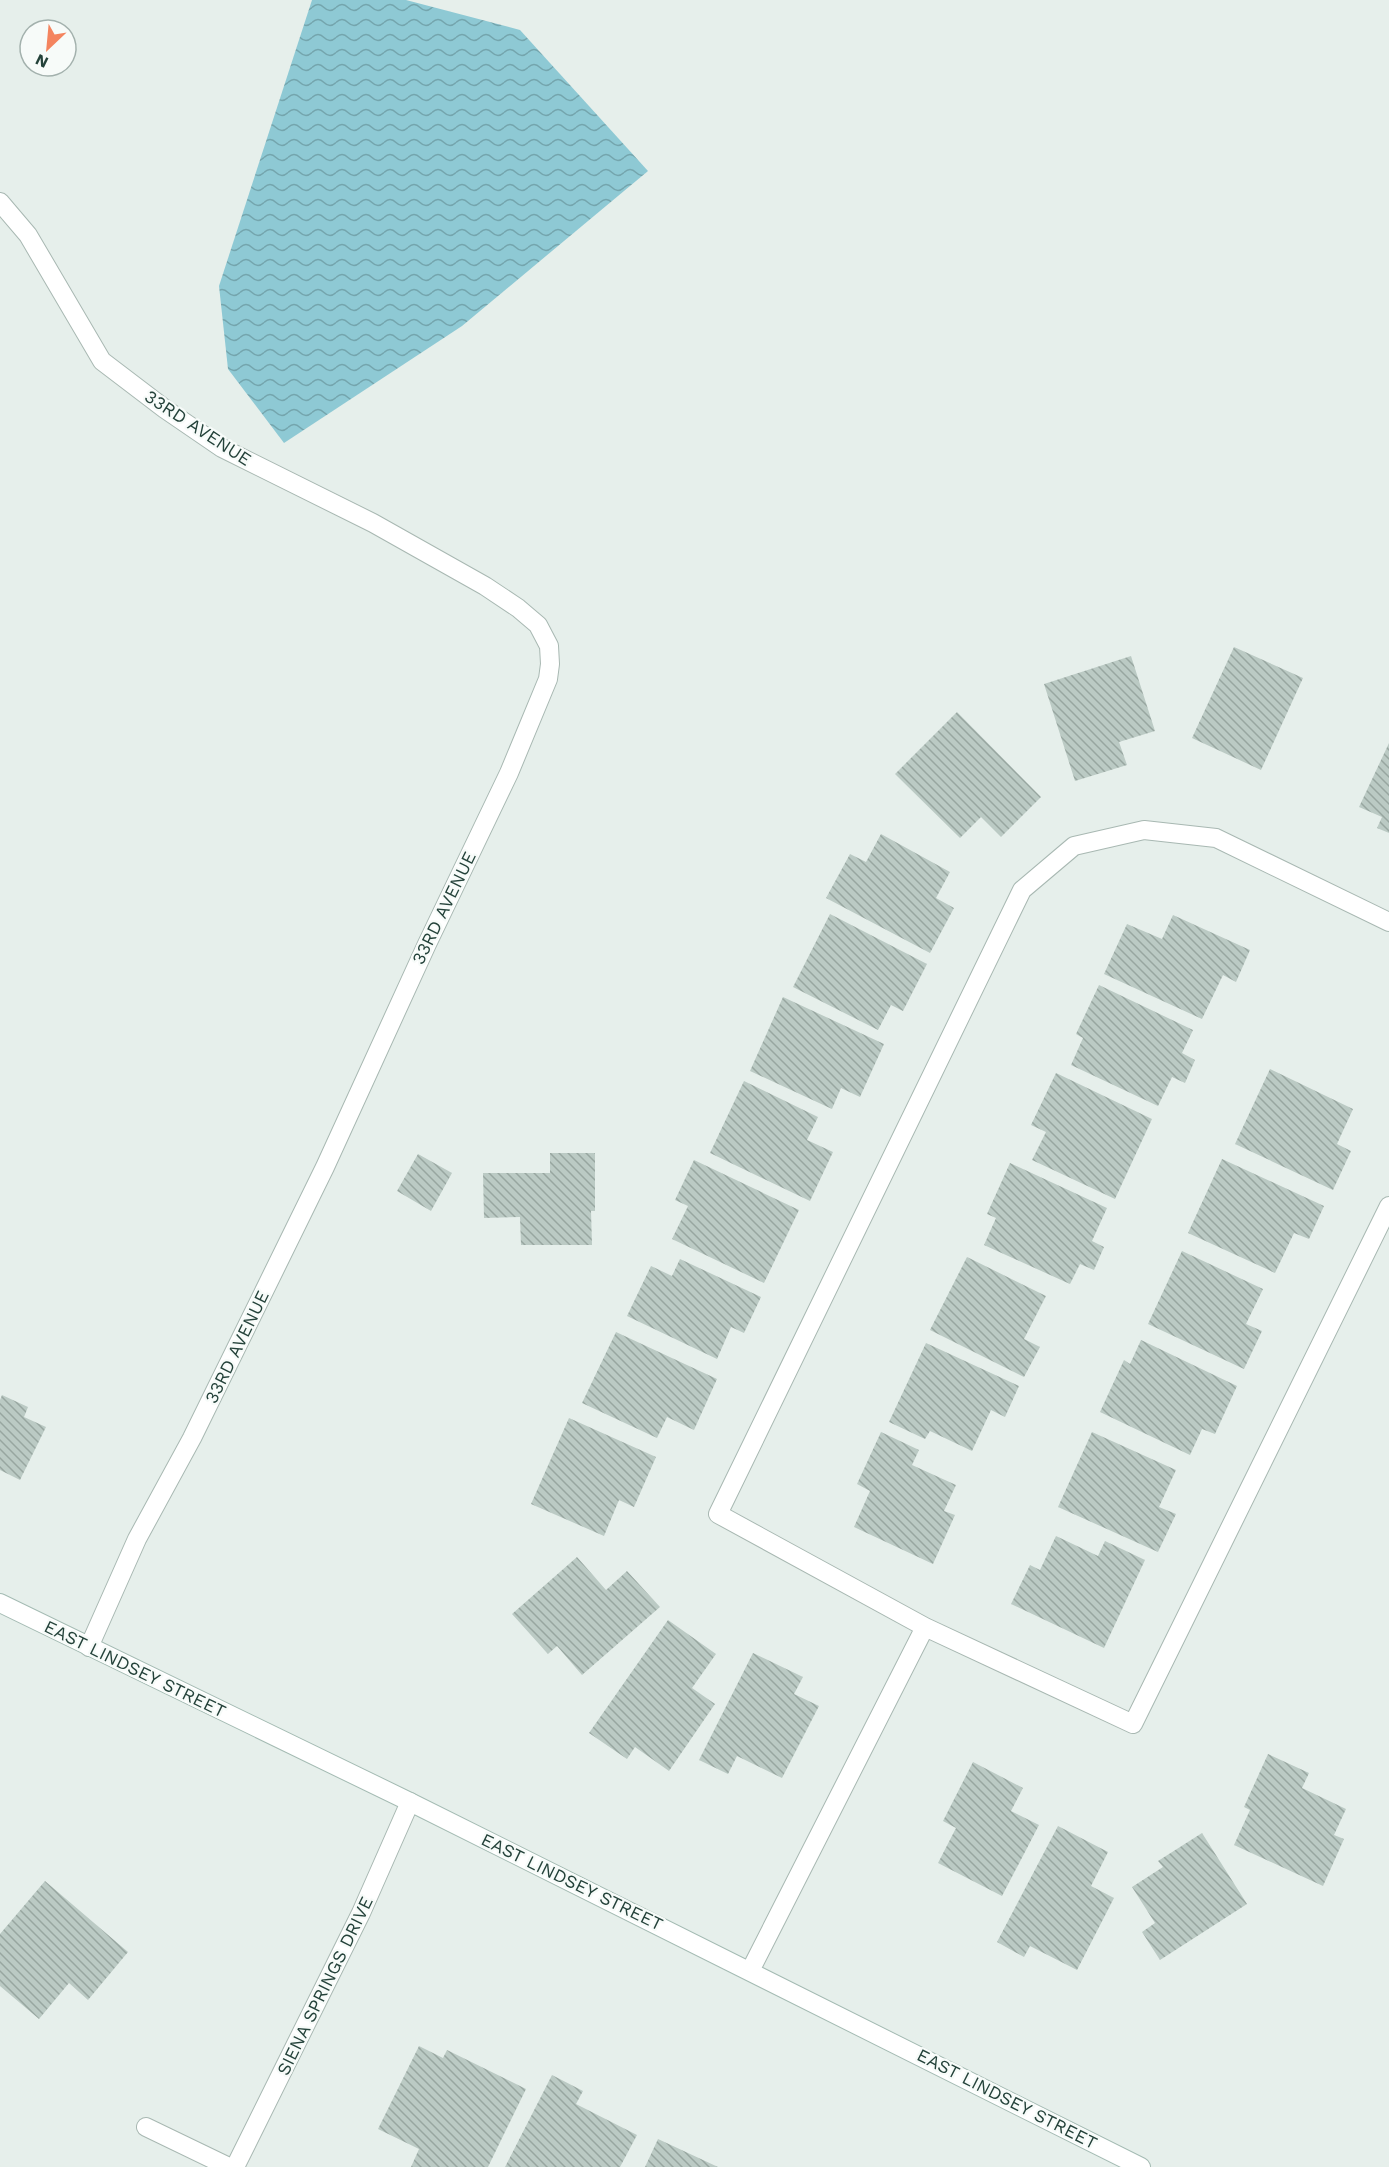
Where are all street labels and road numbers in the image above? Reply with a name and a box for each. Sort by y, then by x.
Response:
street label: 33RD AVENUE [141,385,255,470]
street label: 33RD AVENUE [407,848,480,968]
street label: 33RD AVENUE [200,1287,273,1407]
street label: EAST LINDSEY STREET [41,1615,230,1722]
street label: EAST LINDSEY STREET [478,1828,667,1935]
street label: SIENA SPRINGS DRIVE [272,1893,377,2078]
street label: EAST LINDSEY STREET [914,2044,1101,2153]

